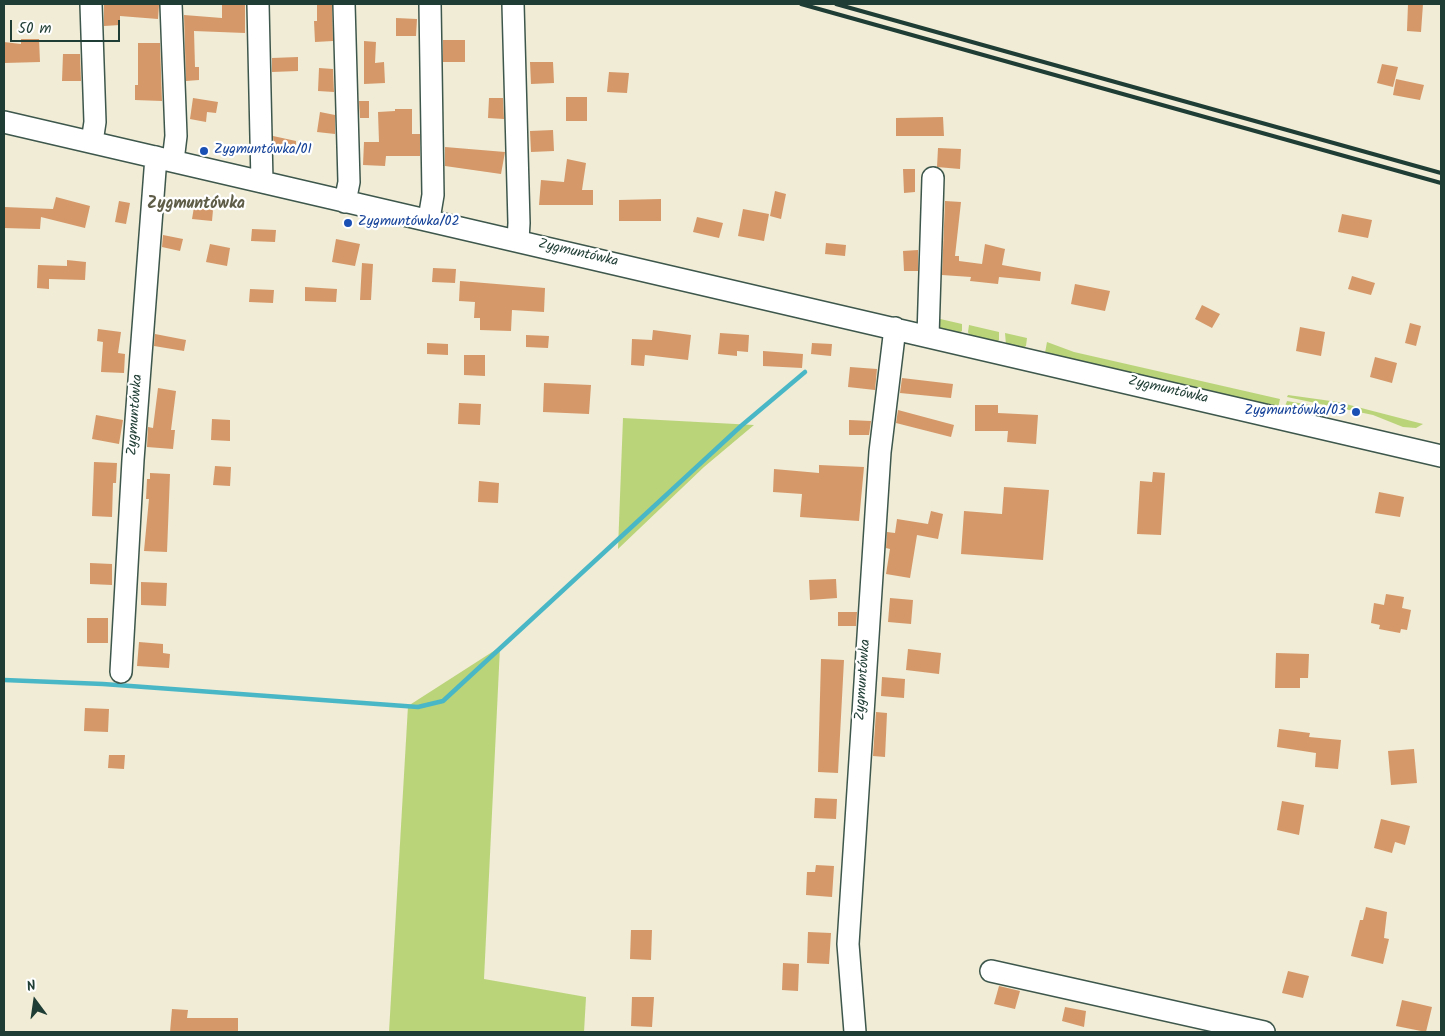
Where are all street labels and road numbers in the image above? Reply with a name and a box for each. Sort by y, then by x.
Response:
street label: Zygmuntówka [536,237,620,271]
street label: Zygmuntówka [125,374,147,456]
street label: Zygmuntówka [1126,374,1210,408]
street label: Zygmuntówka [853,639,875,721]

